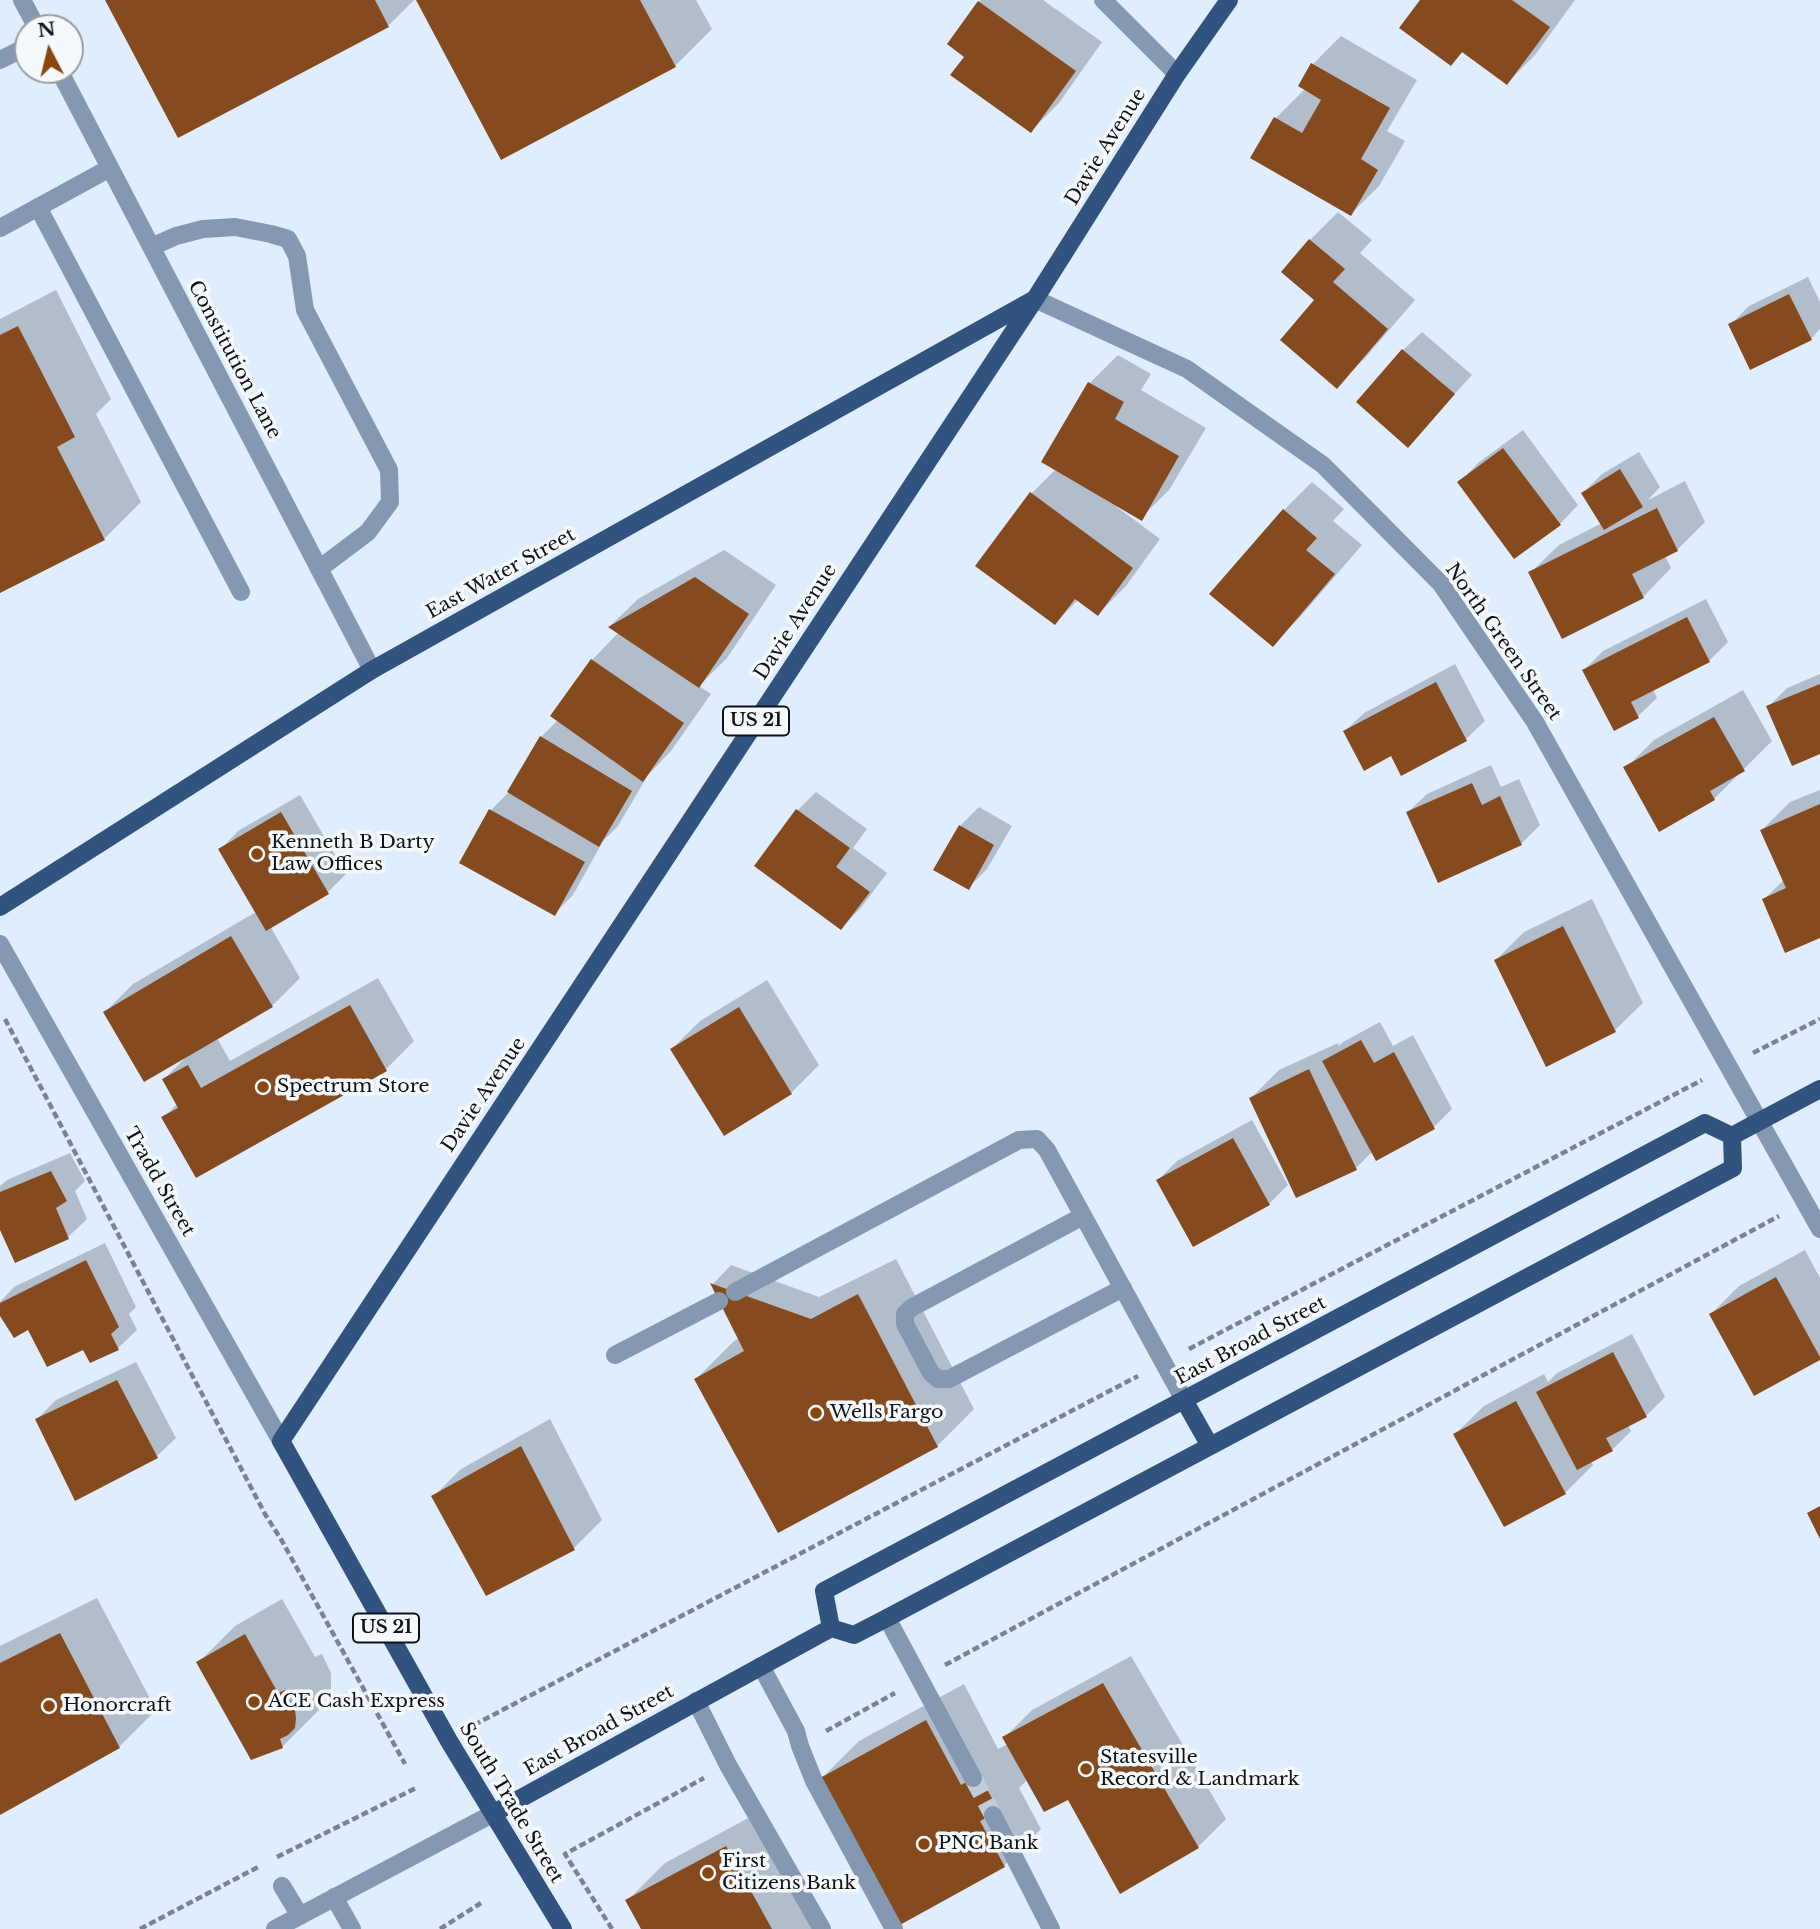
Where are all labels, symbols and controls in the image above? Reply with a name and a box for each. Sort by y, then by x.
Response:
north arrow [14,14,84,84]
text: N [36,17,57,42]
street label: Davie Avenue [1061,84,1151,210]
street label: Constitution Lane [183,277,285,443]
street label: East Water Street [423,524,579,624]
street label: North Green Street [1440,559,1566,725]
street label: Davie Avenue [750,560,842,684]
road number: US 21 [723,706,789,736]
place label: Kenneth B Darty Law Offices [271,832,435,876]
marker: Kenneth B Darty Law Offices [249,846,265,862]
street label: Davie Avenue [437,1033,531,1157]
place label: Spectrum Store [277,1076,429,1098]
marker: Spectrum Store [255,1079,271,1095]
street label: Tradd Street [119,1124,199,1240]
street label: East Broad Street [1172,1292,1330,1390]
place label: Wells Fargo [830,1402,944,1424]
marker: Wells Fargo [808,1405,824,1421]
road number: US 21 [353,1614,419,1643]
street label: East Broad Street [520,1680,678,1782]
place label: ACE Cash Express [268,1691,445,1713]
marker: ACE Cash Express [246,1694,262,1710]
place label: Honorcraft [63,1695,172,1717]
marker: Honorcraft [41,1698,57,1714]
street label: South Trade Street [454,1719,568,1887]
place label: Statesville Record & Landmark [1100,1747,1300,1791]
marker: Statesville Record & Landmark [1078,1761,1094,1777]
place label: PNC Bank [938,1833,1039,1855]
marker: PNC Bank [916,1836,932,1852]
place label: First Citizens Bank [722,1851,856,1895]
marker: First Citizens Bank [700,1865,716,1881]

